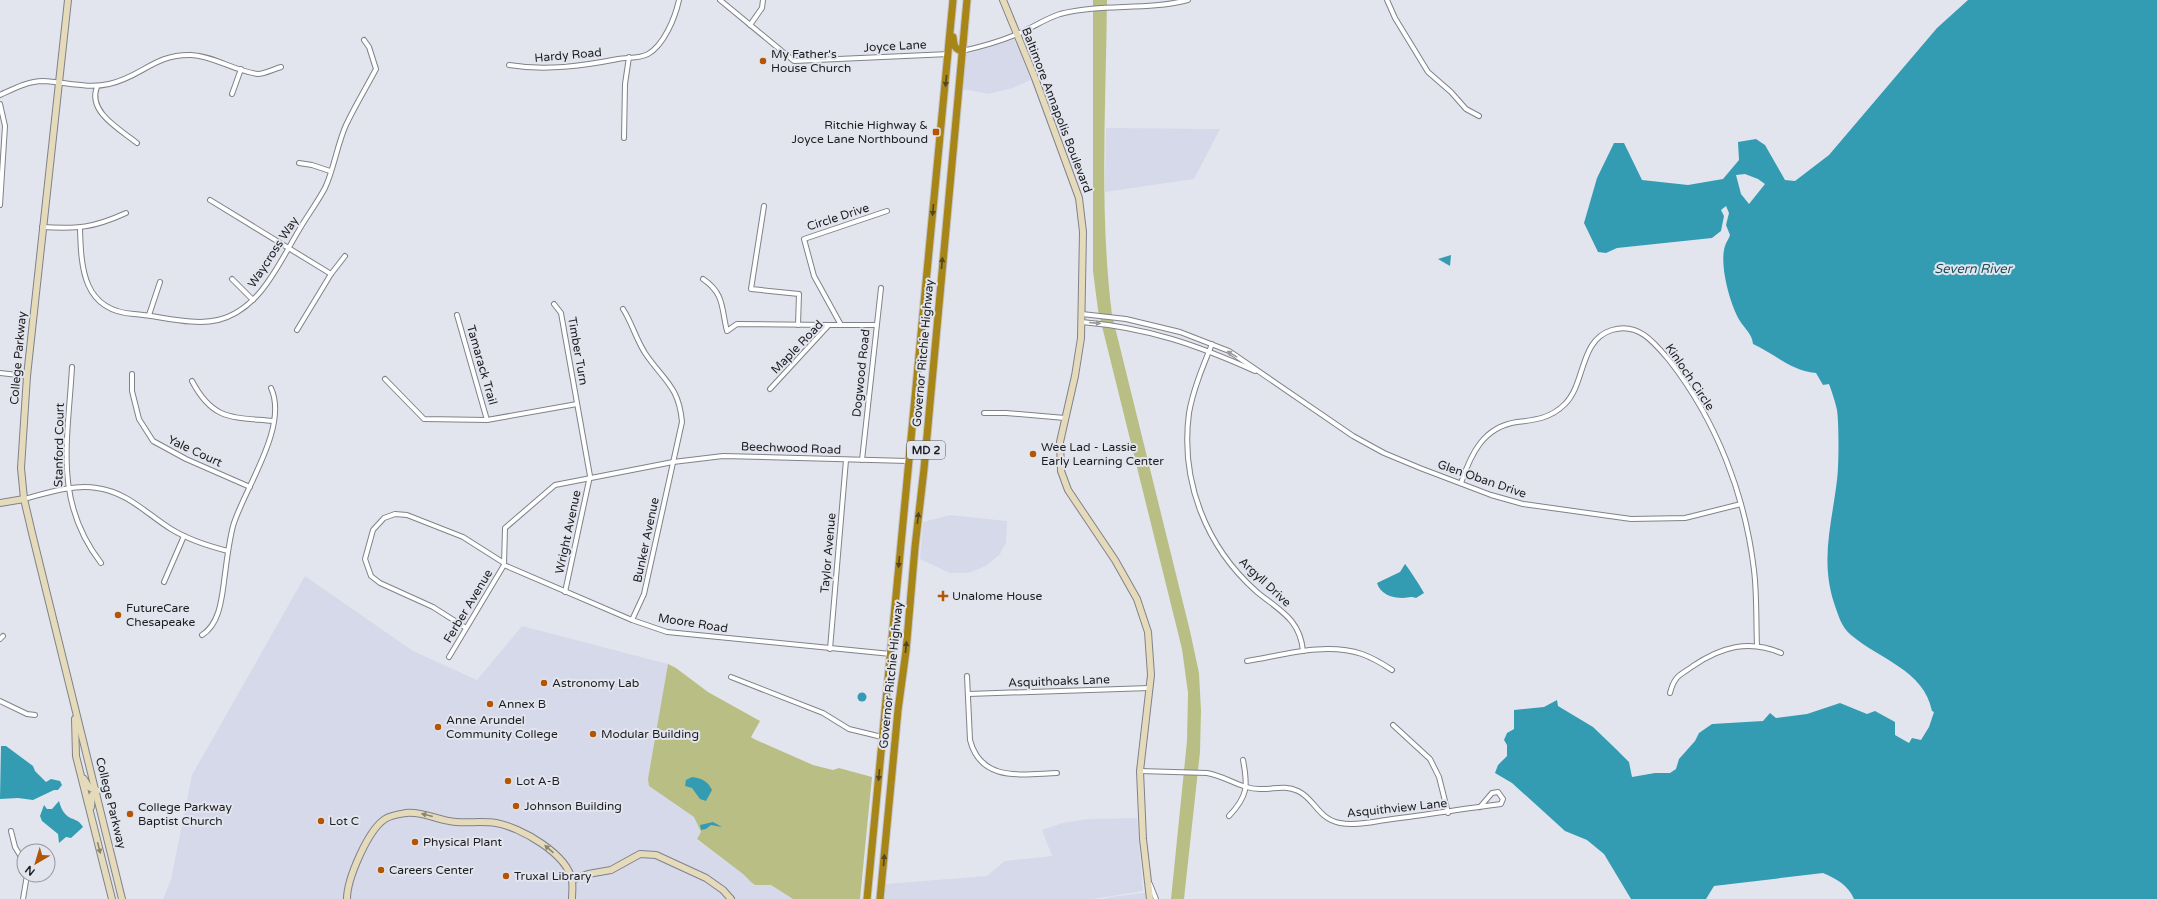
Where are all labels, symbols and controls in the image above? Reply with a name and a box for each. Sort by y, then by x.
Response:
street label: Baltimore Annapolis Boulevard [1019,25,1095,195]
street label: Joyce Lane [863,37,927,55]
street label: Hardy Road [534,45,602,65]
place label: My Father's House Church [771,47,851,75]
marker: My Father's House Church [758,56,768,66]
one-way arrow [942,75,949,87]
place label: Ritchie Highway & Joyce Lane Northbound [791,118,928,146]
marker: Ritchie Highway & Joyce Lane Northbound [931,127,941,137]
street label: Circle Drive [805,200,871,234]
one-way arrow [930,204,936,216]
street label: Waycross Way [245,213,302,290]
one-way arrow [939,257,945,269]
water label: Severn River [1934,261,2014,277]
street label: Governor Ritchie Highway [910,278,936,427]
street label: College Parkway [7,310,29,405]
street label: Timber Turn [565,316,591,386]
street label: Maple Road [768,317,826,377]
one-way arrow [1089,320,1101,327]
street label: Tamarack Trail [464,324,500,406]
street label: Dogwood Road [849,328,873,418]
street label: Kinloch Circle [1663,341,1718,413]
one-way arrow [1227,350,1237,358]
street label: Stanford Court [51,402,67,487]
street label: Yale Court [166,432,225,470]
street label: Beechwood Road [741,439,841,457]
place label: Wee Lad - Lassie Early Learning Center [1041,440,1164,468]
road number: MD 2 [907,441,945,459]
marker: Wee Lad - Lassie Early Learning Center [1028,449,1038,459]
street label: Glen Oban Drive [1436,457,1529,501]
street label: Wright Avenue [552,489,584,575]
street label: Bunker Avenue [630,496,662,584]
street label: Taylor Avenue [818,512,838,594]
one-way arrow [915,512,921,524]
street label: Argyll Drive [1236,554,1294,610]
one-way arrow [896,556,903,568]
street label: Ferber Avenue [441,567,496,645]
place label: Unalome House [952,589,1042,603]
marker: Unalome House [937,590,949,602]
street label: Governor Ritchie Highway [876,600,906,749]
place label: FutureCare Chesapeake [126,601,195,629]
marker: FutureCare Chesapeake [113,610,123,620]
street label: Moore Road [657,611,729,635]
one-way arrow [903,641,909,653]
street label: Asquithoaks Lane [1008,672,1110,690]
place label: Astronomy Lab [552,676,639,690]
marker: Astronomy Lab [539,678,549,688]
place label: Annex B [498,697,546,711]
marker: Annex B [485,699,495,709]
place label: Anne Arundel Community College [446,713,558,741]
marker: Anne Arundel Community College [433,722,443,732]
place label: Modular Building [601,727,699,741]
marker: Modular Building [588,729,598,739]
street label: College Parkway [93,756,129,851]
one-way arrow [875,769,882,781]
place label: Lot A-B [516,774,560,788]
marker: Lot A-B [503,776,513,786]
street label: Asquithview Lane [1346,796,1448,820]
place label: Johnson Building [524,799,622,813]
place label: College Parkway Baptist Church [138,800,232,828]
marker: Johnson Building [511,801,521,811]
marker: College Parkway Baptist Church [125,809,135,819]
one-way arrow [421,812,433,818]
place label: Lot C [329,814,359,828]
marker: Lot C [316,816,326,826]
place label: Physical Plant [423,835,503,849]
marker: Physical Plant [410,837,420,847]
one-way arrow [96,842,102,854]
north arrow [16,843,56,883]
one-way arrow [544,845,554,854]
one-way arrow [880,854,887,866]
text: N [23,863,38,878]
place label: Careers Center [389,863,474,877]
marker: Careers Center [376,865,386,875]
place label: Truxal Library [514,869,592,883]
marker: Truxal Library [501,871,511,881]

